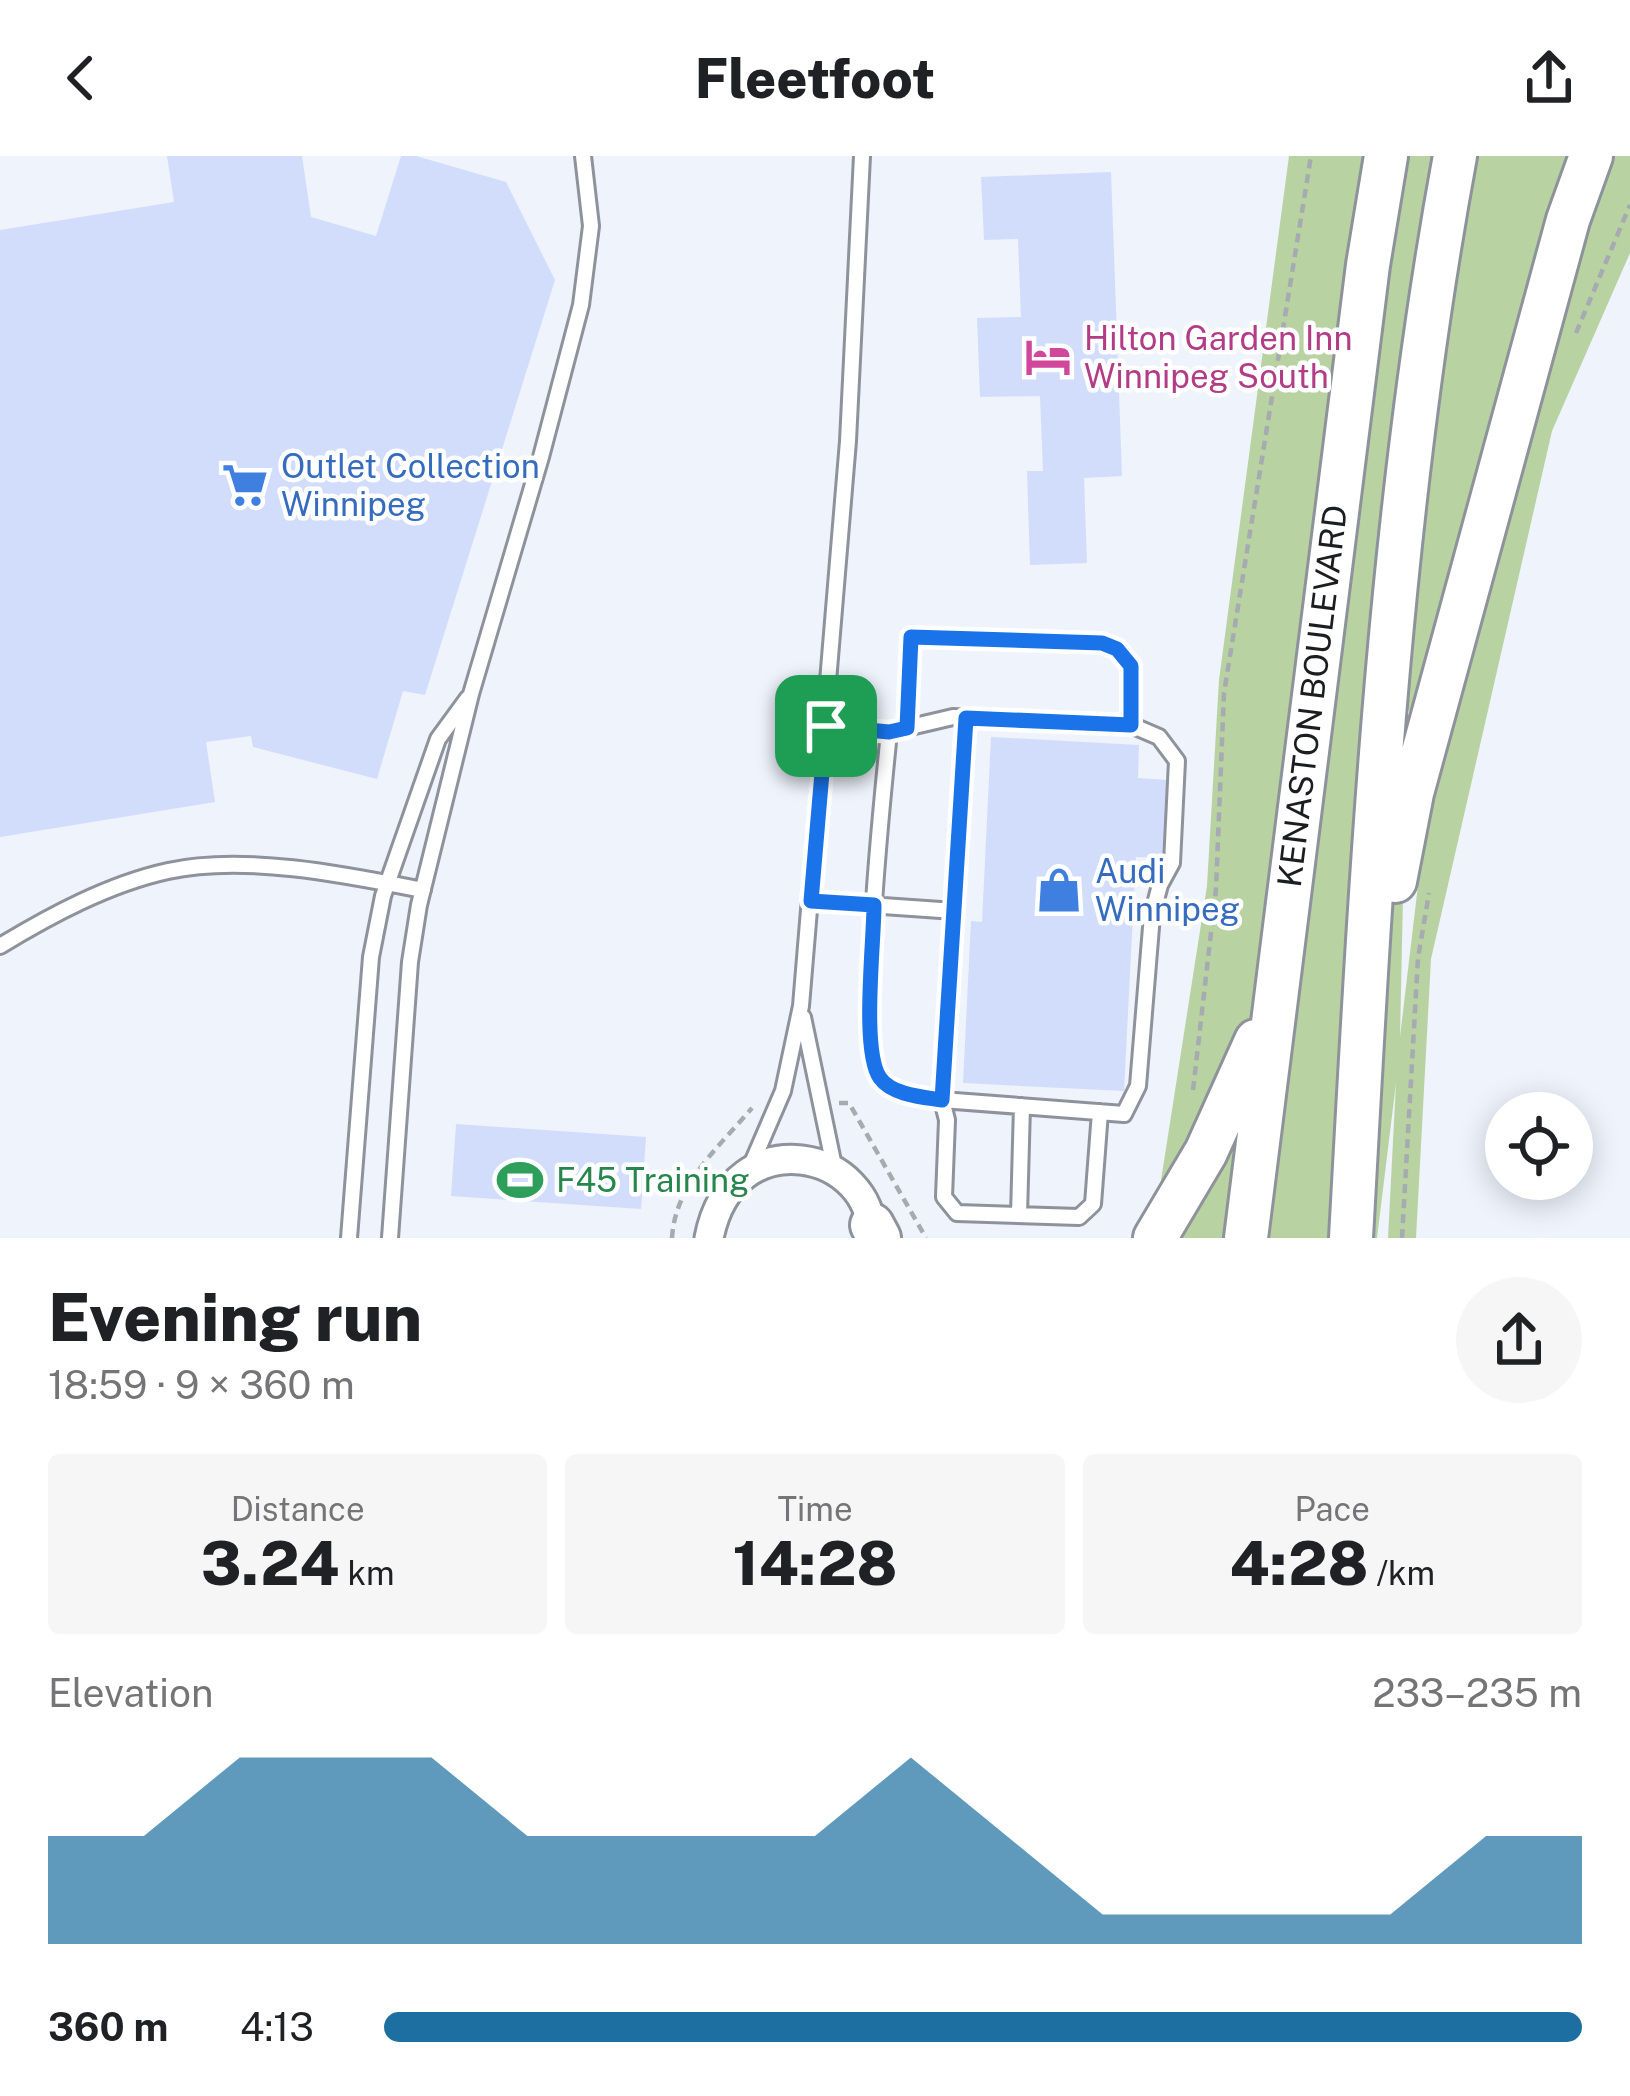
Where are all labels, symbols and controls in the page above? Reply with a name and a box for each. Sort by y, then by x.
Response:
icon: back [48,45,114,111]
icon: share [1516,45,1582,111]
text: Fleetfoot [695,47,935,110]
place label: Hilton Garden Inn Winnipeg South [1084,319,1352,395]
hotel icon: Hilton Garden Inn Winnipeg South [1023,332,1073,382]
place label: Outlet Collection Winnipeg [281,447,540,523]
supermarket icon: Outlet Collection Winnipeg [220,460,270,510]
street label: KENASTON BOULEVARD [1270,503,1354,889]
pin [775,675,877,777]
icon: arrive [793,693,859,759]
place label: Audi Winnipeg [1095,852,1240,928]
shop icon: Audi Winnipeg [1034,865,1084,915]
map controls [1485,1092,1593,1200]
button: locate [1485,1092,1593,1200]
sports icon: F45 Training [495,1155,545,1205]
place label: F45 Training [556,1161,750,1199]
button: share [1456,1277,1582,1403]
text: Evening run [48,1278,422,1356]
text: 18:59 · 9 × 360 m [48,1362,355,1408]
text: Distance [231,1490,365,1528]
text: Time [777,1490,853,1528]
text: Pace [1295,1490,1370,1528]
text: 3.24 [201,1528,339,1599]
text: 14:28 [732,1528,898,1599]
text: 4:28 [1230,1528,1368,1599]
text: km [339,1554,395,1592]
text: /km [1368,1554,1435,1592]
text: Elevation [48,1670,214,1716]
text: 233–235 m [1372,1670,1582,1716]
text: 360 m [48,2004,168,2050]
text: 4:13 [240,2004,314,2050]

